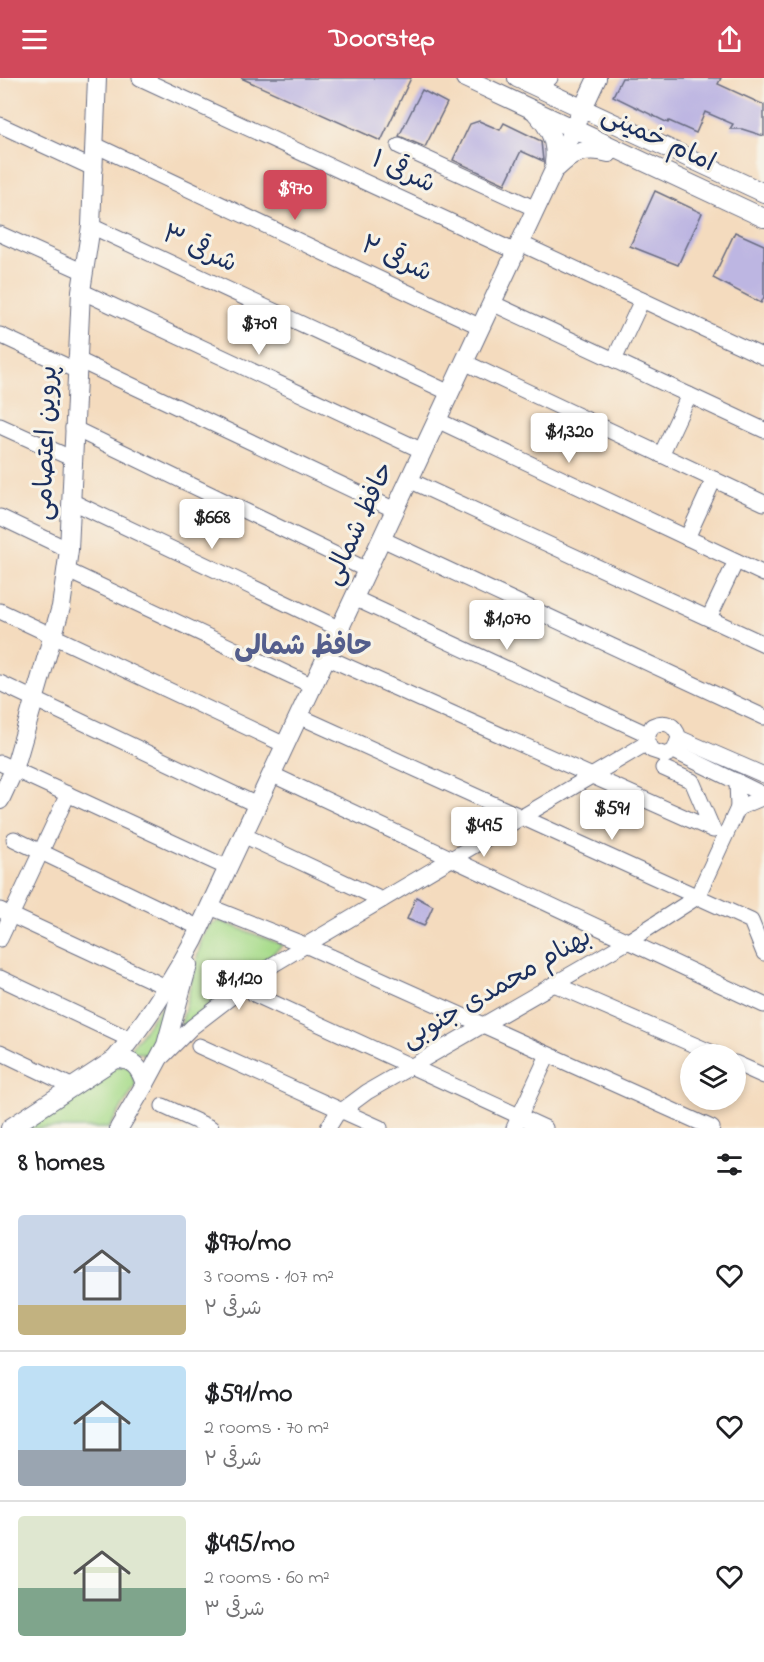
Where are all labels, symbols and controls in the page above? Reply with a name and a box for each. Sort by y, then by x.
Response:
text: Doorstep [329,20,435,59]
icon: menu [18,23,51,56]
icon: share [713,23,746,56]
street label: امام خمینی [595,97,721,183]
street label: ۱ شرقی [365,142,441,204]
pin: $970 [259,170,331,221]
text: $970 [278,175,313,204]
street label: ۳ شرقی [155,216,243,284]
street label: ۲ شرقی [354,227,438,293]
pin: $709 [223,305,295,356]
text: $709 [242,310,277,339]
street label: پروین اعتصامی [25,365,69,521]
pin: $1,320 [520,413,618,464]
text: $1,320 [545,418,593,447]
street label: حافظ شمالی [315,456,405,592]
pin: $668 [176,499,248,550]
text: $668 [193,504,231,533]
pin: $1,070 [458,600,556,651]
text: $1,070 [483,605,531,634]
district label: حافظ شمالی [234,628,372,667]
pin: $591 [576,790,648,841]
text: $591 [594,795,630,824]
pin: $495 [448,807,520,858]
text: $495 [465,812,503,841]
street label: بهنام محمدی جنوبی [395,919,599,1059]
pin: $1,120 [190,960,288,1011]
text: $1,120 [216,965,262,994]
map controls [680,1044,746,1110]
button: layers [680,1044,746,1110]
text: 8 homes [18,1145,105,1183]
icon: filters [713,1148,746,1181]
text: $970/mo [204,1225,291,1263]
icon: home [66,1239,138,1311]
icon: heart [713,1259,746,1292]
text: 3 rooms · 107 m² [204,1263,334,1292]
text: ۲ شرقی [204,1295,262,1324]
text: $591/mo [204,1376,292,1414]
icon: home [66,1390,138,1462]
icon: heart [713,1410,746,1443]
text: 2 rooms · 70 m² [204,1414,329,1443]
text: ۲ شرقی [204,1446,262,1475]
text: $495/mo [204,1526,295,1564]
icon: home [66,1540,138,1612]
icon: heart [713,1560,746,1593]
text: 2 rooms · 60 m² [204,1564,330,1593]
text: ۳ شرقی [204,1596,265,1625]

